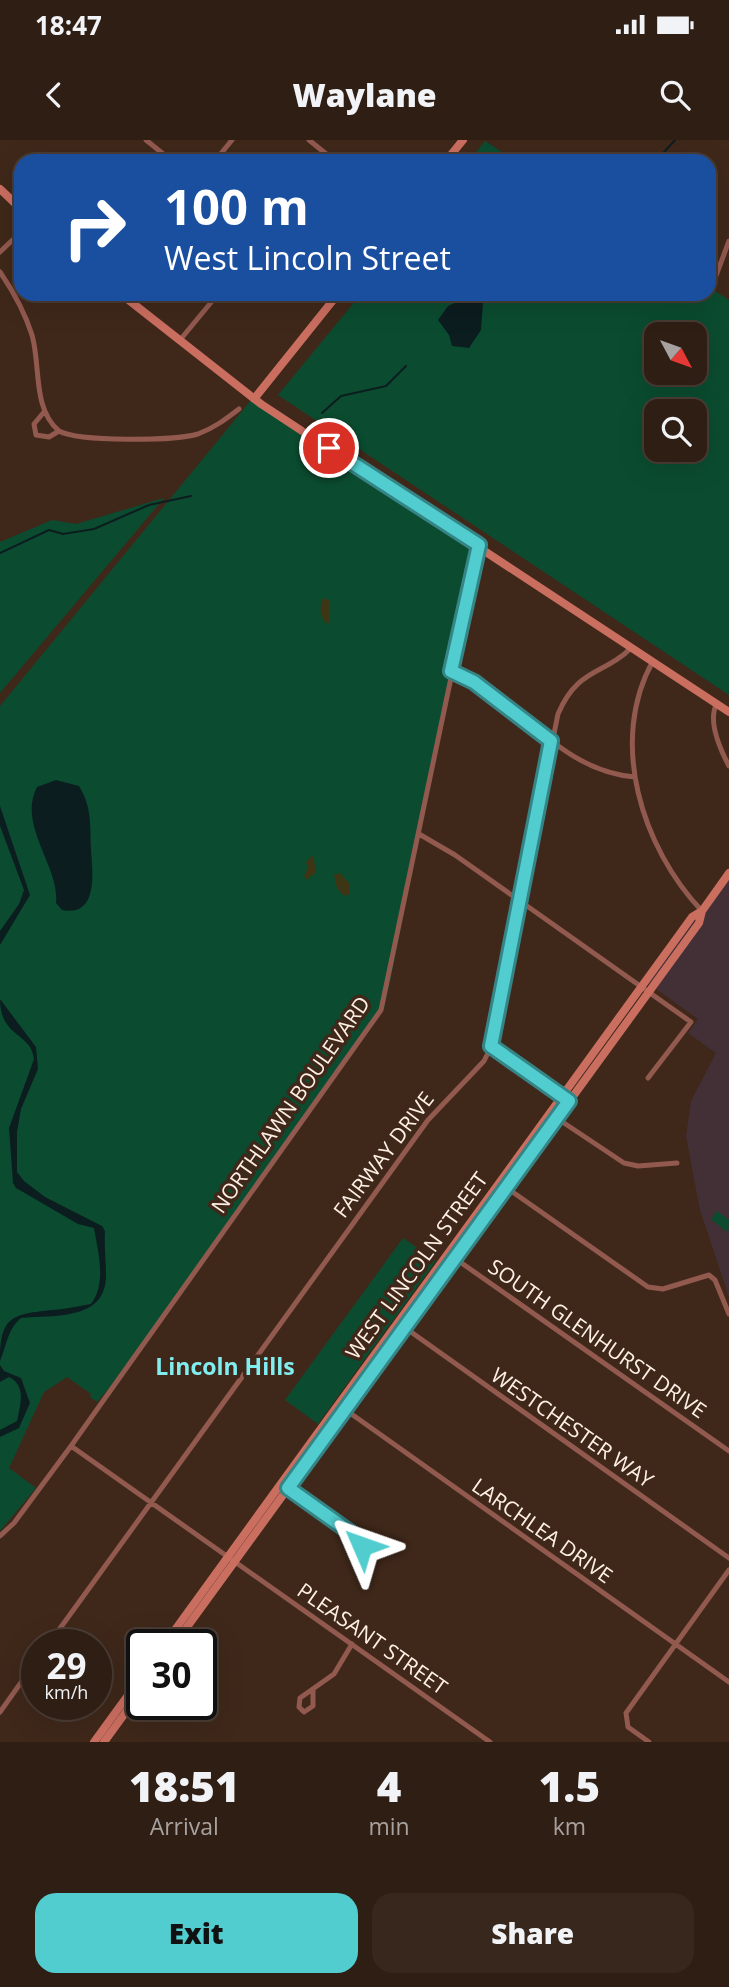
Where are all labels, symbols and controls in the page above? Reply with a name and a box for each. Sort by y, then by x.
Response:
text: 18:47 [35,7,102,43]
text: Waylane [292,73,437,116]
icon: back [35,76,73,114]
icon: search [656,76,694,114]
text: 100 m [164,173,309,239]
icon: right [49,182,140,273]
text: West Lincoln Street [164,236,451,279]
north arrow [644,322,707,385]
map controls [644,322,707,462]
button: search [644,399,707,462]
pin [299,418,359,478]
icon: arrive [310,429,348,467]
street label: NORTHLAWN BOULEVARD [204,990,376,1218]
street label: FAIRWAY DRIVE [327,1086,440,1223]
street label: WEST LINCOLN STREET [339,1166,494,1365]
street label: SOUTH GLENHURST DRIVE [483,1252,712,1424]
district label: Lincoln Hills [155,1350,295,1382]
street label: WESTCHESTER WAY [486,1361,659,1494]
street label: LARCHLEA DRIVE [467,1471,618,1589]
position arrow [325,1509,399,1583]
street label: PLEASANT STREET [292,1576,453,1701]
speed limit sign: 30 [126,1629,217,1720]
text: 29 [46,1642,87,1689]
text: km/h [45,1680,88,1704]
text: 18:51 [129,1757,240,1814]
text: 4 [377,1757,401,1814]
text: 1.5 [539,1757,600,1814]
text: Arrival [150,1810,219,1842]
text: min [368,1810,410,1842]
text: km [553,1810,586,1842]
button: Exit [35,1893,358,1973]
button: Share [372,1893,694,1973]

